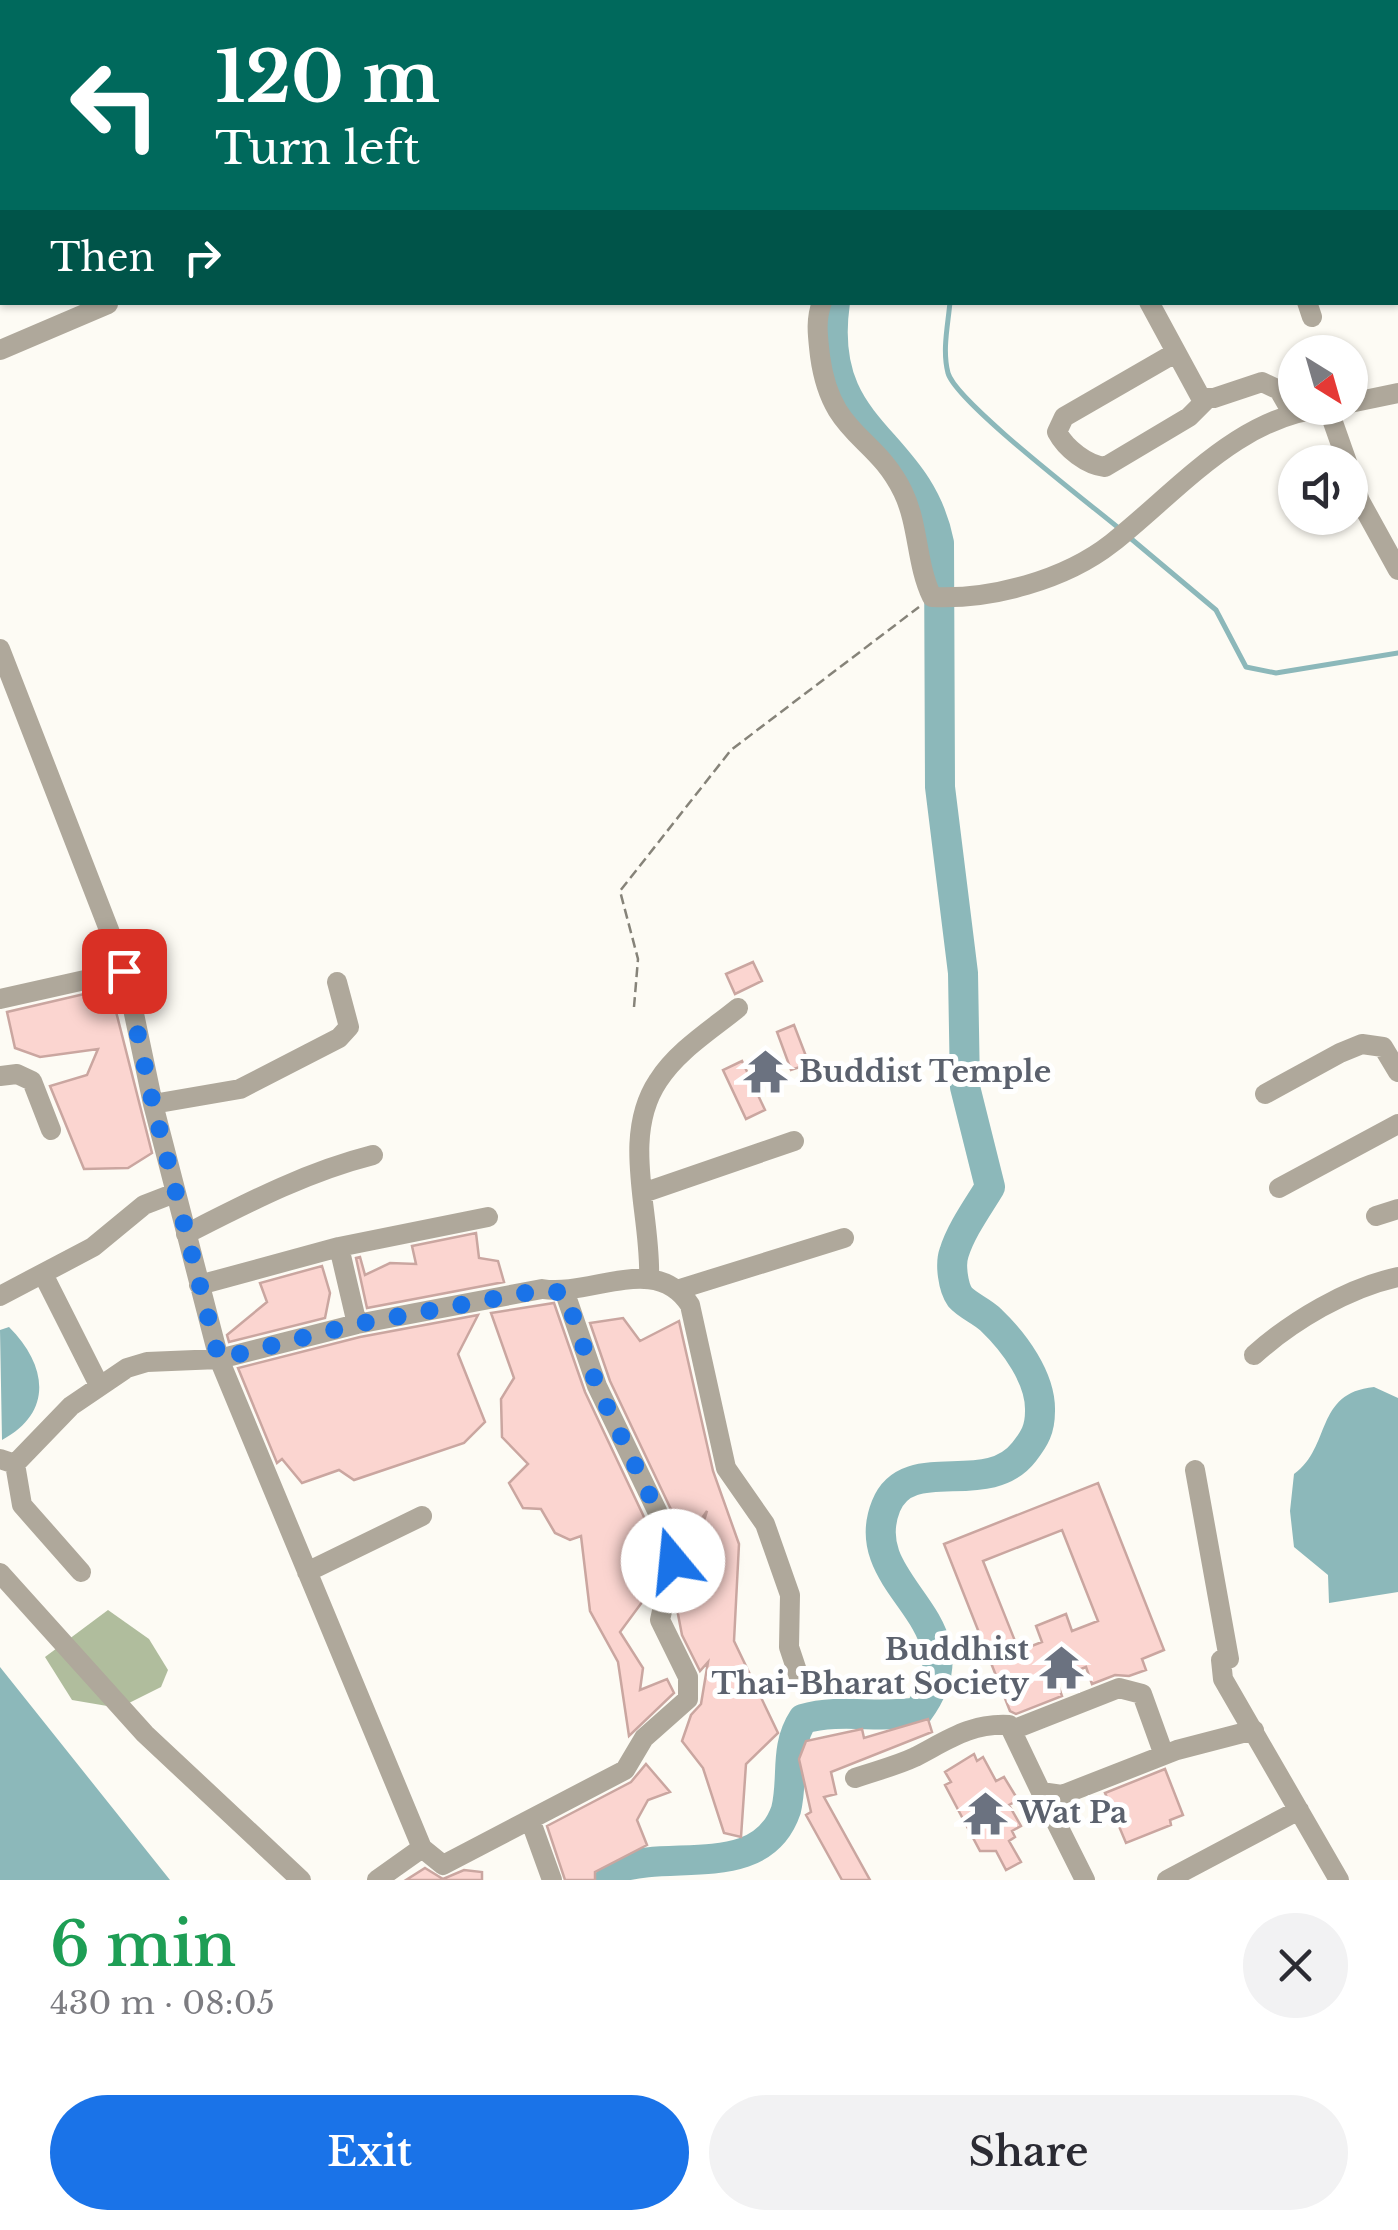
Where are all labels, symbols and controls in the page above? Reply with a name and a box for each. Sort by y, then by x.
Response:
text: 120 m [215,34,440,121]
icon: left [50,40,180,170]
text: Turn left [215,120,420,176]
icon: right [175,230,230,285]
text: Then [50,234,155,281]
north arrow [1278,335,1368,425]
map controls [1278,335,1368,535]
button: sound [1278,445,1368,535]
pin [82,929,167,1014]
icon: arrive [97,944,152,999]
temple icon: Buddist Temple [742,1048,790,1096]
place label: Buddist Temple [799,1053,1051,1090]
position arrow [621,1509,725,1613]
place label: Buddhist Thai-Bharat Society [712,1631,1030,1702]
temple icon: Buddhist Thai-Bharat Society [1038,1643,1086,1691]
temple icon: Wat Pa [961,1789,1009,1837]
place label: Wat Pa [1017,1794,1127,1831]
text: 6 min [50,1908,236,1982]
button: close [1243,1913,1348,2018]
text: 430 m · 08:05 [50,1983,275,2023]
button: Exit [50,2095,689,2210]
button: Share [709,2095,1348,2210]

